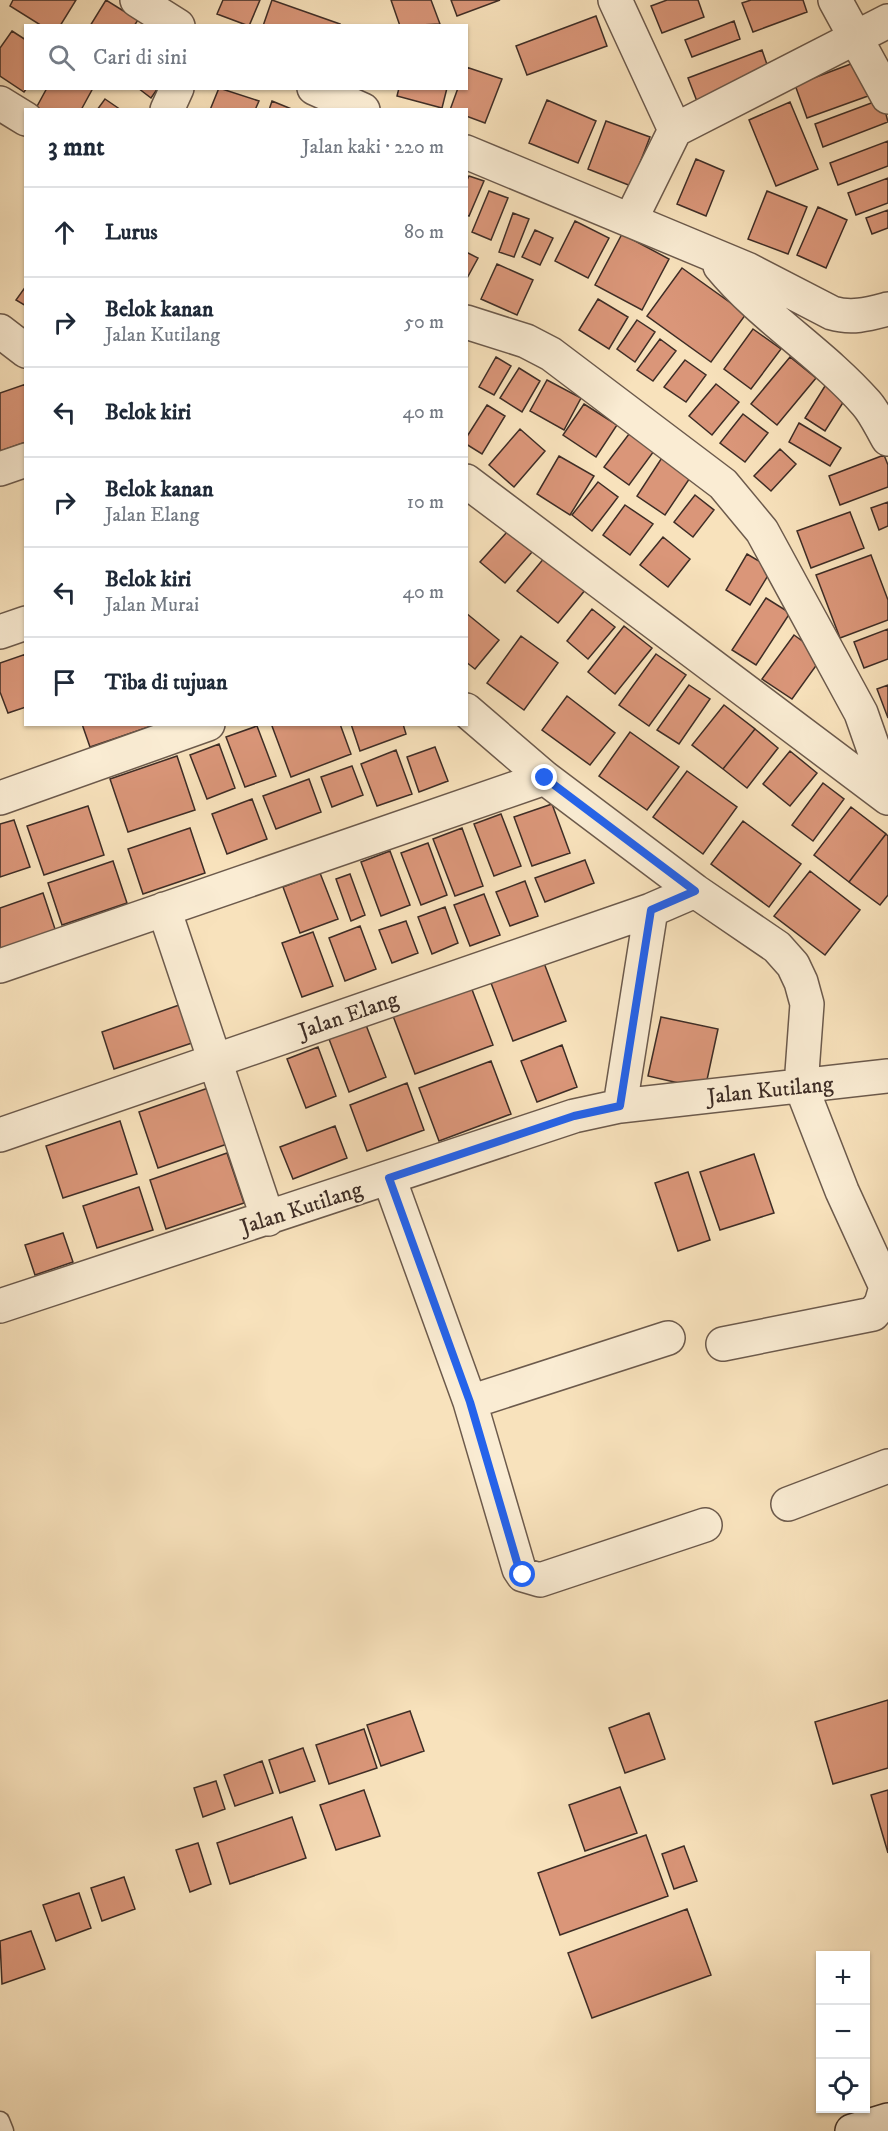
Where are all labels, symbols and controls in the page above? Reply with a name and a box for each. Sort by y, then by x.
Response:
search box [24,24,468,90]
icon: search [45,41,78,74]
text: Cari di sini [93,44,187,71]
text: 3 mnt [48,131,105,164]
text: Jalan kaki · 220 m [302,135,444,160]
icon: ahead [48,216,81,249]
text: Lurus [105,219,158,246]
text: 80 m [404,220,444,245]
text: Belok kanan [105,296,213,323]
icon: right [48,306,81,339]
text: 50 m [404,310,444,335]
text: Jalan Kutilang [105,323,220,348]
icon: left [48,396,81,429]
text: Belok kiri [105,399,191,426]
text: 40 m [402,400,444,425]
text: Belok kanan [105,476,213,503]
icon: right [48,486,81,519]
text: 10 m [407,490,444,515]
text: Jalan Elang [105,503,199,528]
text: Belok kiri [105,566,191,593]
icon: left [48,576,81,609]
text: 40 m [402,580,444,605]
text: Jalan Murai [105,593,199,618]
icon: arrive [48,666,81,699]
text: Tiba di tujuan [105,669,227,696]
route end [531,764,557,790]
street label: Jalan Elang [293,986,402,1046]
street label: Jalan Kutilang [704,1070,835,1111]
street label: Jalan Kutilang [235,1176,366,1241]
route start [509,1561,535,1587]
map controls [816,1951,870,2113]
button: + [816,1951,870,2005]
button: − [816,2005,870,2059]
button: locate [816,2059,870,2113]

